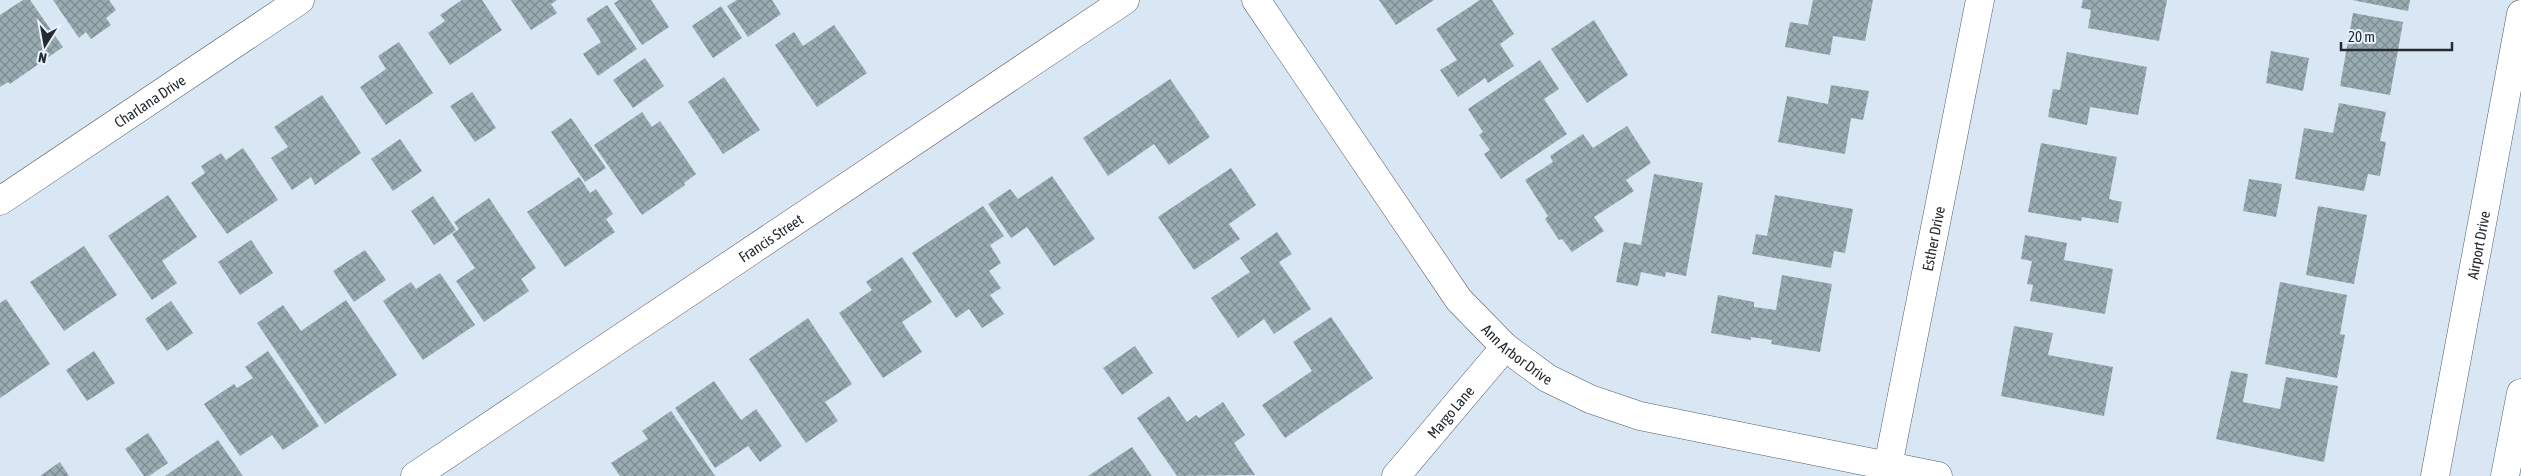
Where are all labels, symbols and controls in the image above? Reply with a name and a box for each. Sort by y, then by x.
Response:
north arrow [20,20,70,70]
scale bar [2341,20,2452,52]
text: 20 m [2348,28,2375,45]
text: N [37,49,48,66]
street label: Charlana Drive [111,71,188,131]
street label: Esther Drive [1918,205,1948,272]
street label: Airport Drive [2463,209,2493,281]
street label: Francis Street [735,210,806,265]
street label: Ann Arbor Drive [1479,320,1555,388]
street label: Margo Lane [1423,382,1477,441]

